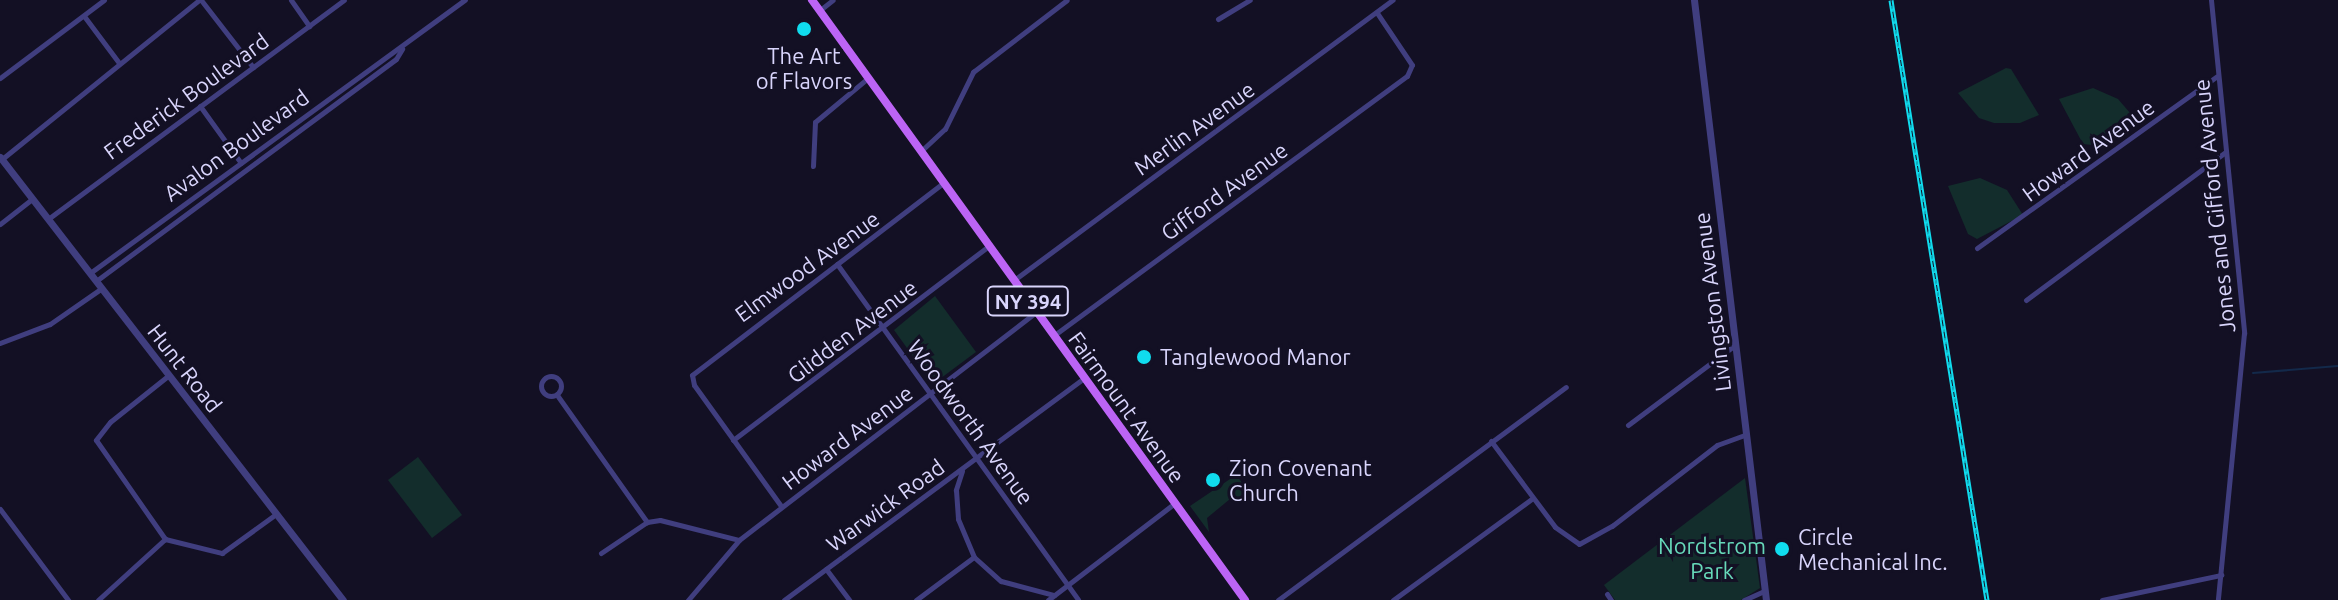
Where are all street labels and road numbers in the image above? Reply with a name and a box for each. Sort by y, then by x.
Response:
street label: Frederick Boulevard [98,27,274,165]
street label: Merlin Avenue [1129,75,1259,181]
street label: Jones and Gifford Avenue [2188,78,2240,334]
street label: Avalon Boulevard [158,84,314,206]
street label: Howard Avenue [2017,93,2159,207]
street label: Gifford Avenue [1156,136,1292,246]
street label: Elmwood Avenue [730,205,884,327]
street label: Livingston Avenue [1688,211,1736,393]
street label: Glidden Avenue [782,274,922,388]
road number: NY 394 [986,285,1070,317]
street label: Hunt Road [142,319,228,417]
street label: Fairmount Avenue [1063,326,1191,488]
street label: Woodworth Avenue [902,334,1040,510]
street label: Howard Avenue [776,379,918,495]
street label: Warwick Road [821,453,949,557]

